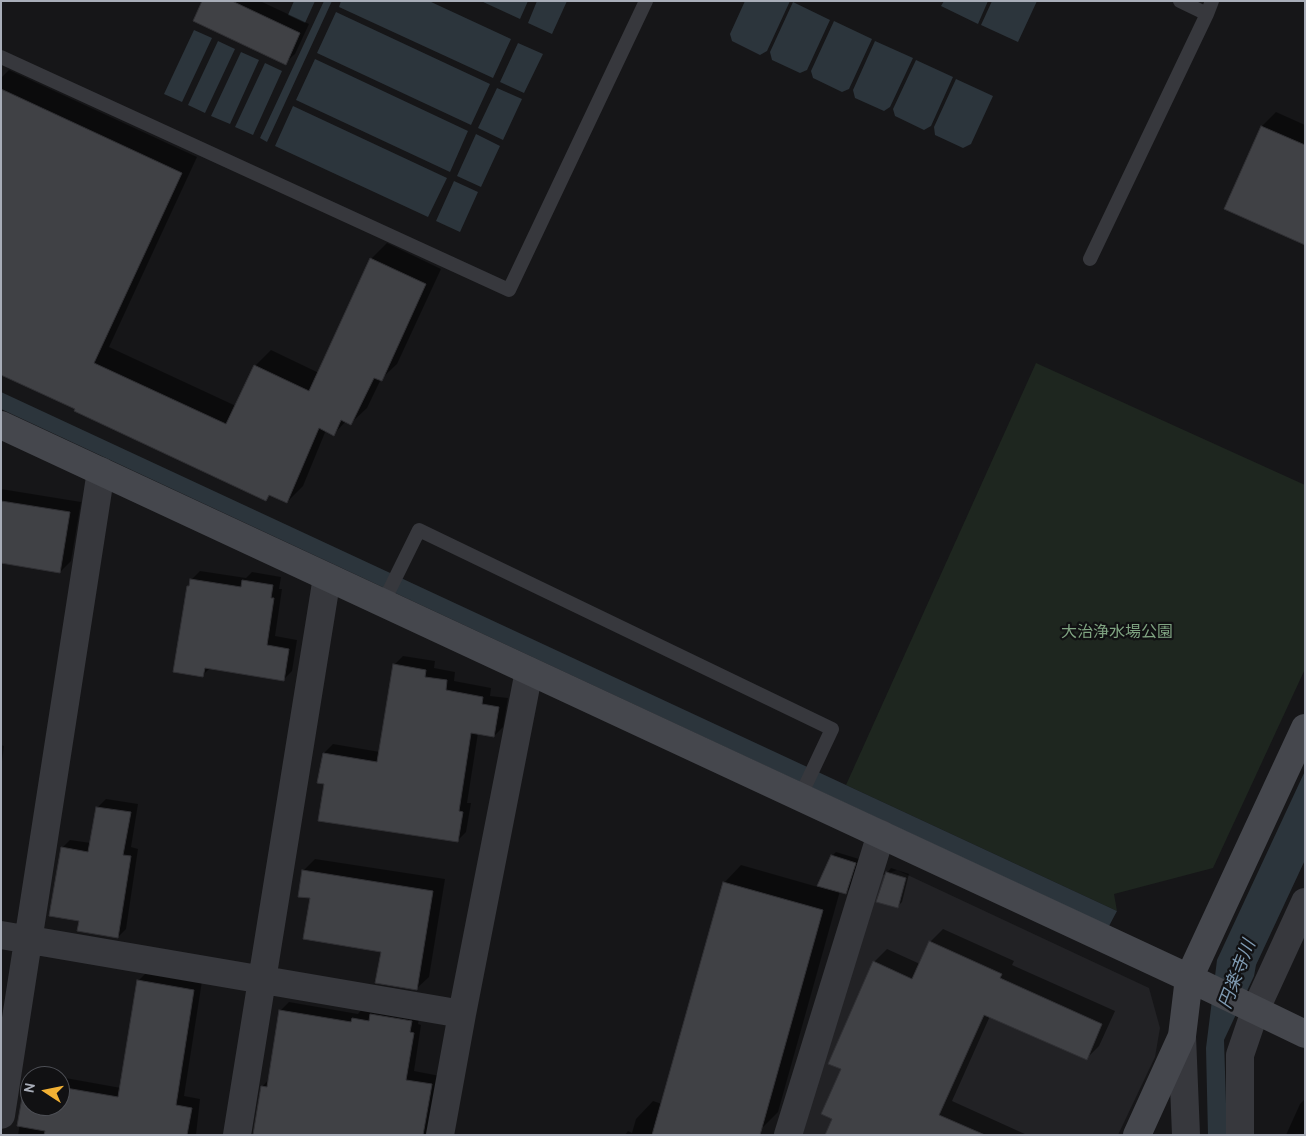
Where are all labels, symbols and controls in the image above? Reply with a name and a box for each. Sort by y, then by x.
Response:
park label: 大治浄水場公園 [1061,624,1173,644]
water label: 円楽寺川 [1216,938,1262,1012]
north arrow [20,1066,70,1116]
text: N [21,1082,40,1095]

